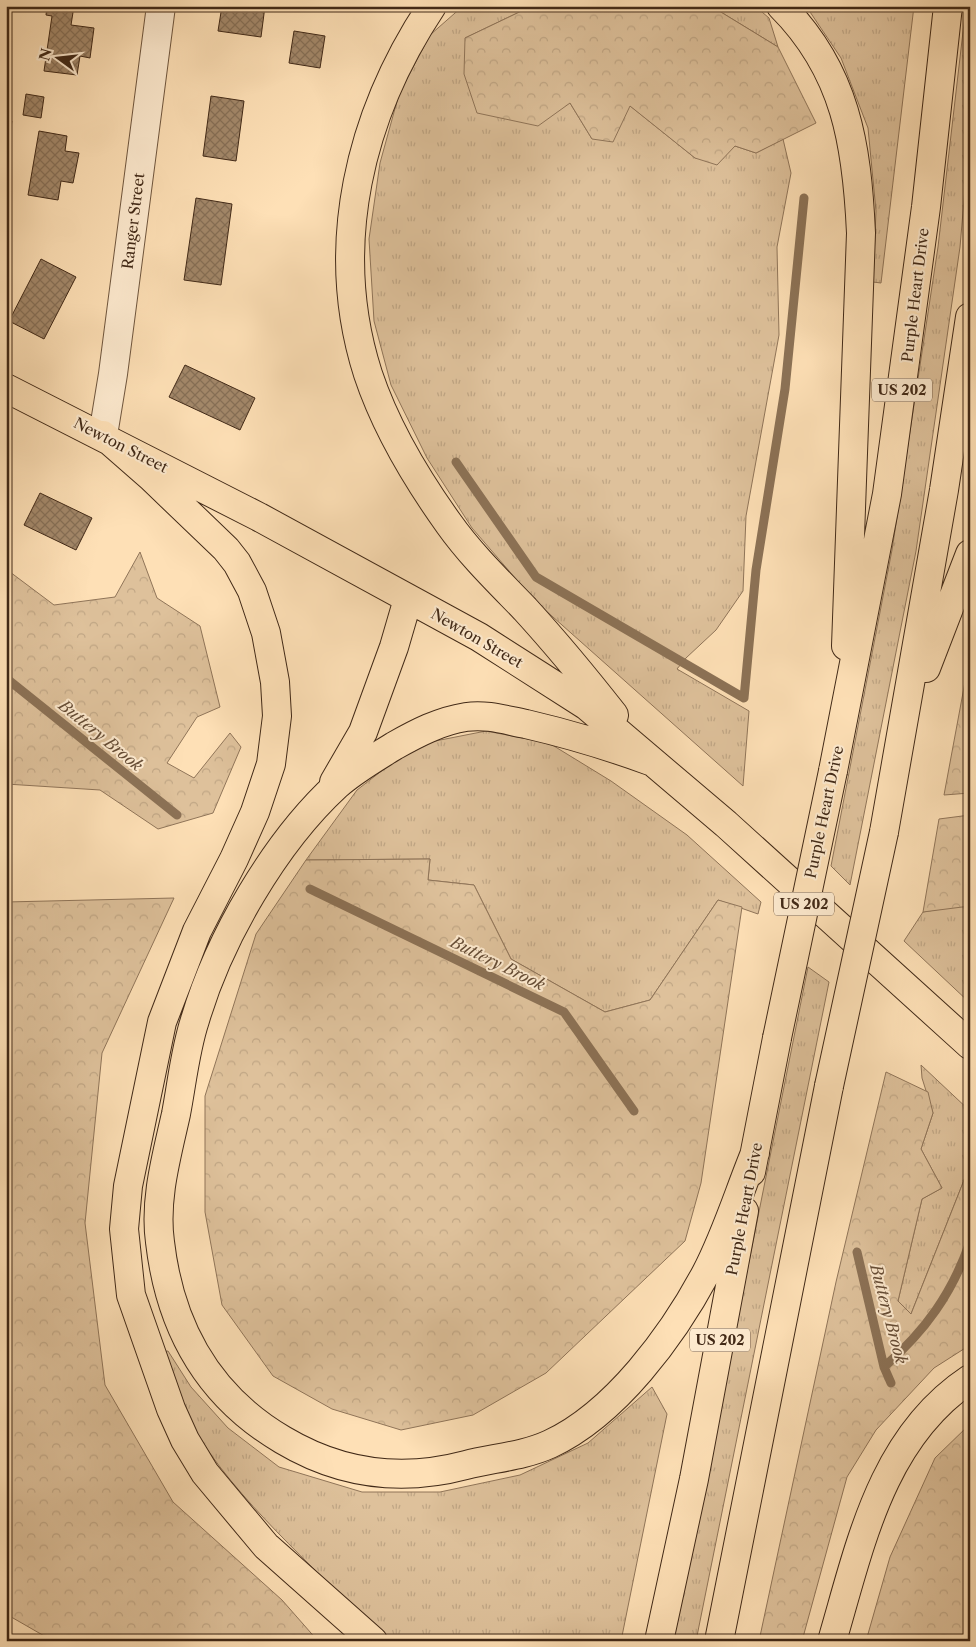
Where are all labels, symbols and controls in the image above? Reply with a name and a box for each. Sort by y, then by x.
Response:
north arrow [32,32,82,82]
text: N [35,46,56,63]
street label: Ranger Street [118,171,148,270]
street label: Purple Heart Drive [897,227,933,363]
road number: US 202 [872,378,932,402]
street label: Newton Street [71,413,172,477]
street label: Newton Street [428,604,527,672]
water label: Buttery Brook [53,694,148,775]
street label: Purple Heart Drive [801,744,847,880]
road number: US 202 [774,892,834,916]
water label: Buttery Brook [446,931,549,995]
street label: Purple Heart Drive [722,1141,766,1277]
water label: Buttery Brook [866,1260,912,1367]
road number: US 202 [690,1328,750,1352]

